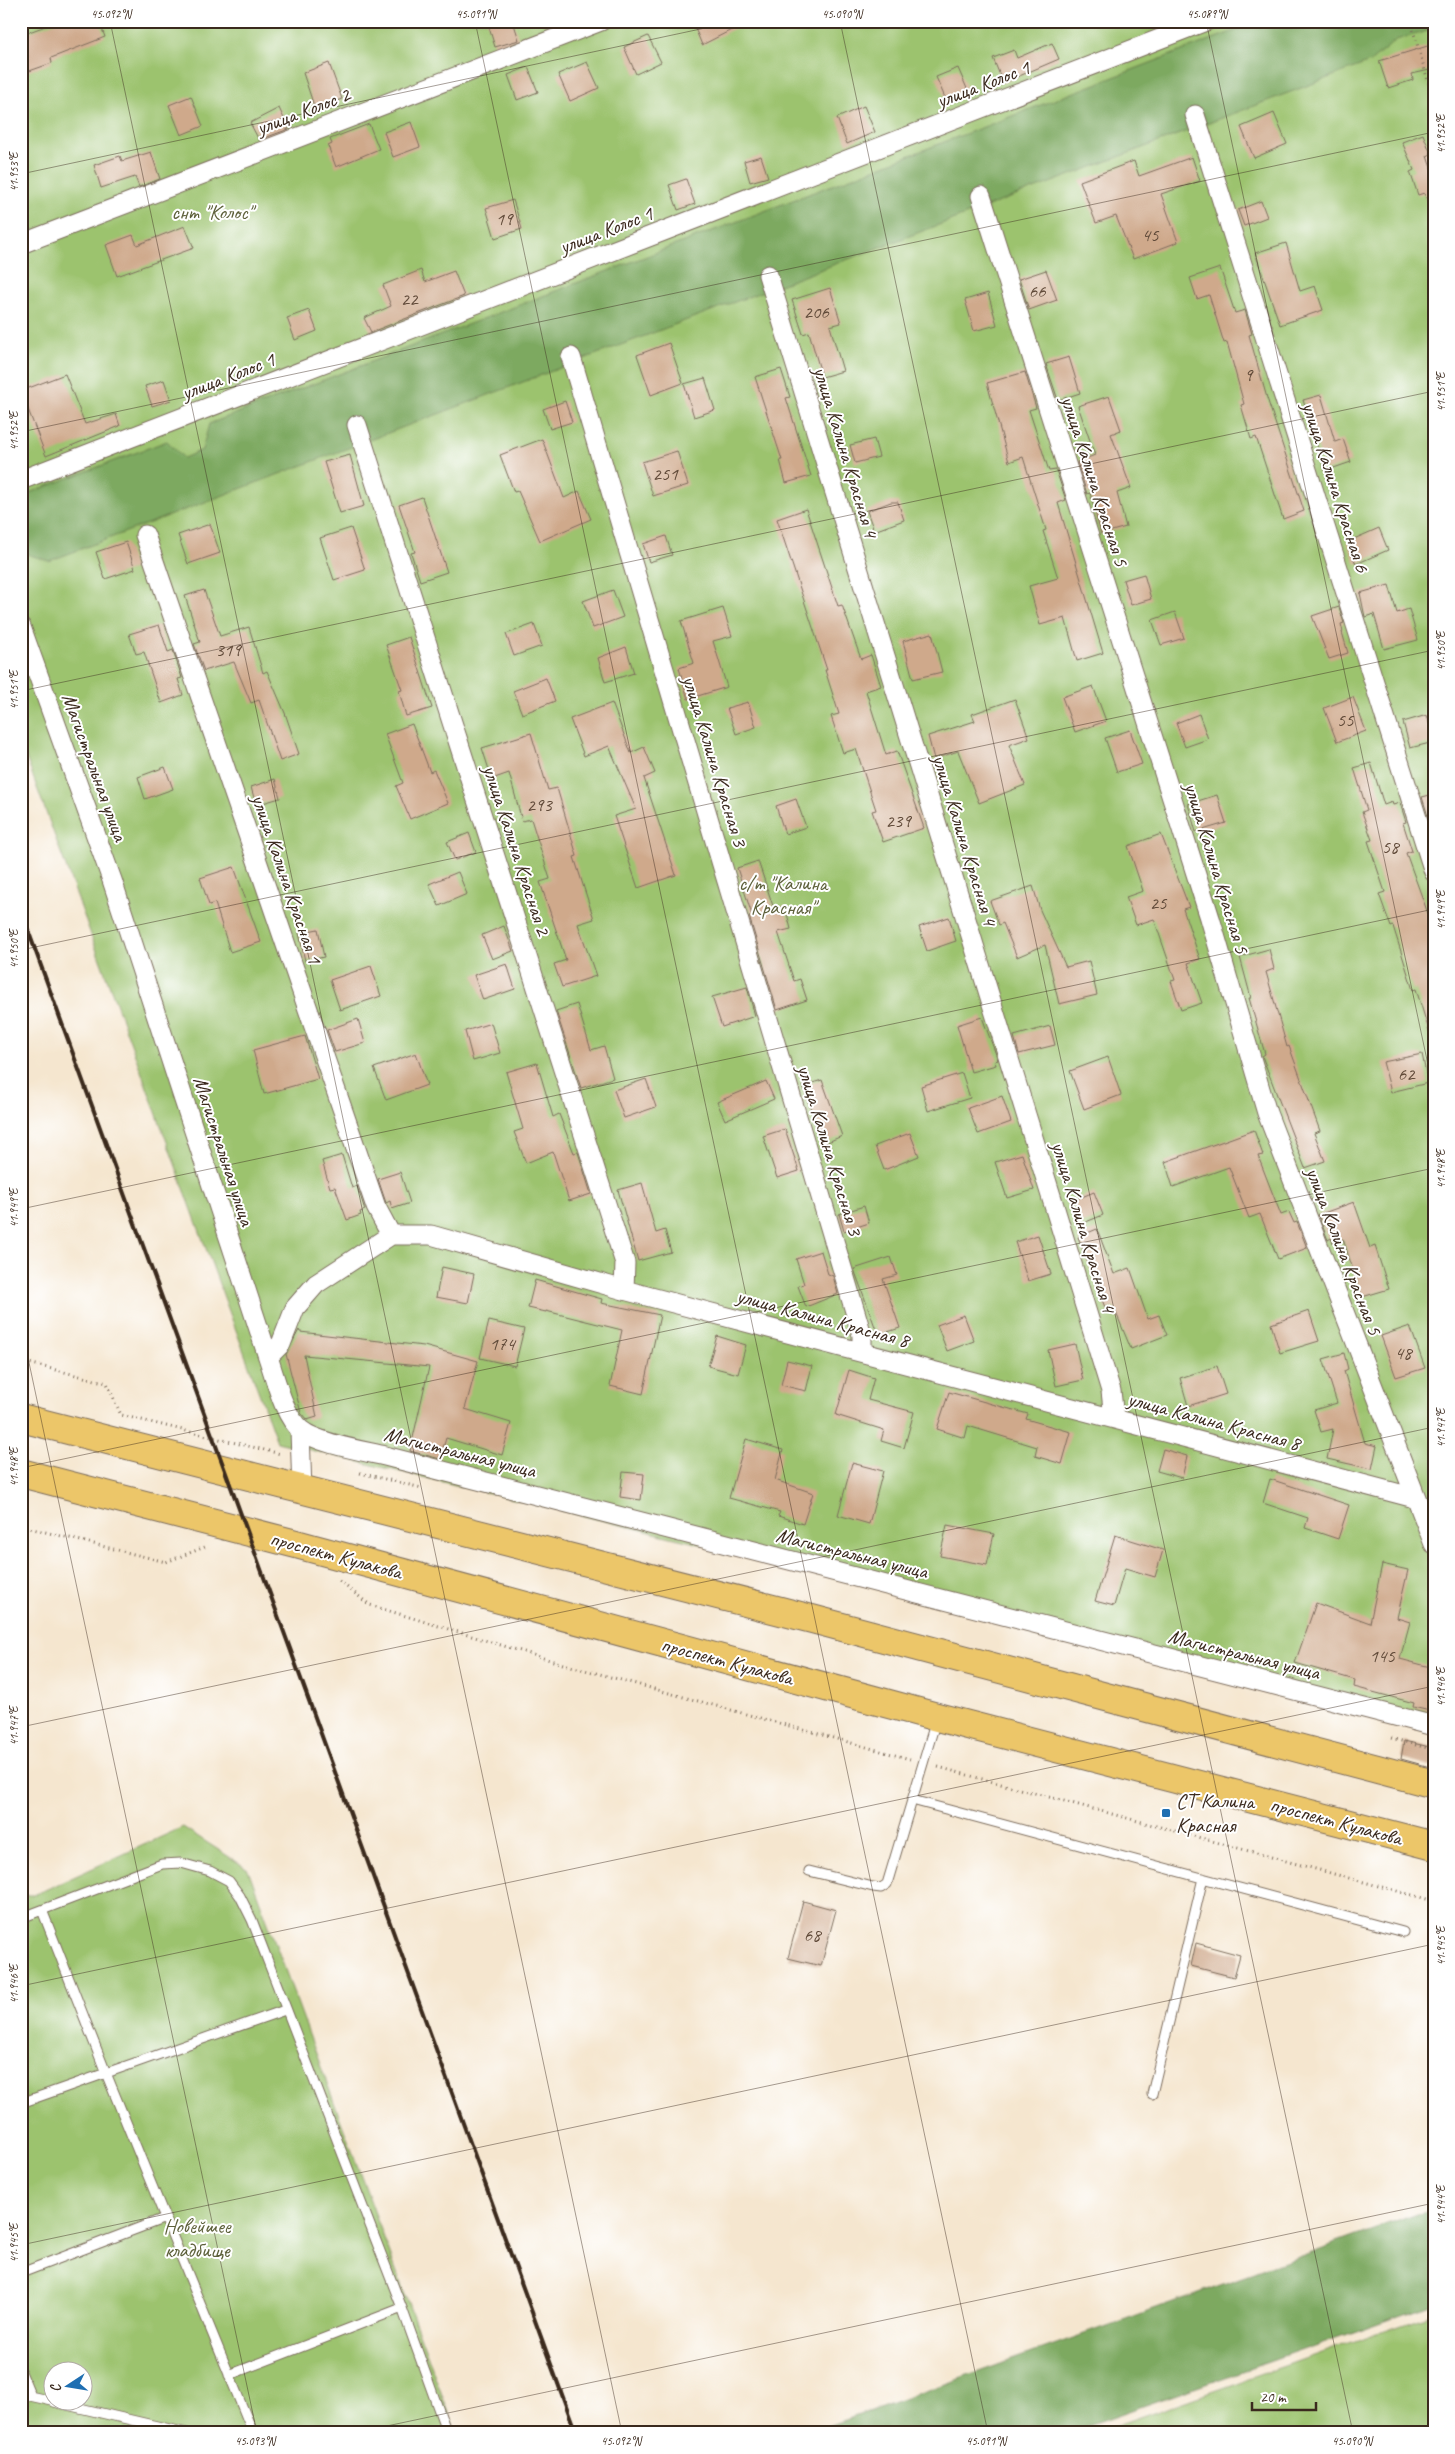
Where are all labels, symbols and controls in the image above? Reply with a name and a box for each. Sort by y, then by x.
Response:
text: 45.092°N [91,6,133,22]
text: 45.091°N [456,6,498,22]
text: 45.090°N [822,6,864,22]
text: 45.089°N [1187,6,1229,22]
street label: улица Колос 1 [931,54,1035,114]
street label: улица Колос 2 [251,81,355,141]
text: 41.952°E [1433,113,1449,154]
text: 41.953°E [6,151,22,192]
park label: снт "Колос" [171,199,257,225]
street label: улица Колос 1 [554,200,658,260]
house number: 19 [495,207,514,231]
house number: 45 [1141,223,1160,247]
house number: 66 [1028,279,1047,303]
house number: 22 [400,287,419,311]
house number: 206 [803,300,830,324]
street label: улица Колос 1 [176,346,280,406]
street label: улица Калина Красная 4 [807,361,885,543]
house number: 9 [1244,363,1254,387]
text: 41.951°E [1433,371,1449,412]
street label: улица Калина Красная 5 [1055,391,1135,571]
street label: улица Калина Красная 6 [1296,397,1376,576]
text: 41.952°E [6,410,22,451]
house number: 251 [652,462,679,486]
text: 41.950°E [1433,630,1449,671]
house number: 319 [215,638,242,662]
text: 41.951°E [6,669,22,710]
street label: улица Калина Красная 3 [676,670,754,851]
street label: Магистральная улица [56,690,134,846]
house number: 55 [1336,708,1355,732]
street label: улица Калина Красная 4 [926,749,1004,931]
street label: улица Калина Красная 2 [477,760,557,940]
street label: улица Калина Красная 5 [1178,777,1256,958]
street label: улица Калина Красная 1 [245,789,329,969]
house number: 293 [526,793,553,817]
house number: 239 [885,809,912,833]
house number: 58 [1381,835,1401,859]
park label: с/т "Калина Красная" [739,870,830,920]
text: 41.949°E [1433,889,1449,930]
house number: 25 [1149,891,1168,915]
text: 41.950°E [6,928,22,969]
street label: улица Калина Красная 3 [791,1059,869,1240]
house number: 62 [1397,1062,1416,1086]
street label: Магистральная улица [188,1073,261,1230]
street label: улица Калина Красная 4 [1045,1136,1123,1318]
text: 41.948°E [1433,1148,1449,1189]
street label: улица Калина Красная 5 [1299,1162,1388,1340]
text: 41.949°E [6,1187,22,1228]
street label: улица Калина Красная 8 [732,1282,915,1354]
house number: 174 [489,1332,517,1356]
house number: 48 [1394,1341,1414,1365]
street label: улица Калина Красная 8 [1123,1385,1306,1457]
text: 41.947°E [1433,1407,1449,1448]
street label: Магистральная улица [381,1421,540,1484]
text: 41.948°E [6,1446,22,1487]
street label: Магистральная улица [773,1522,932,1585]
street label: проспект Кулакова [267,1525,407,1586]
street label: Магистральная улица [1165,1623,1324,1686]
street label: проспект Кулакова [658,1631,798,1692]
house number: 145 [1369,1644,1396,1668]
text: 41.946°E [1433,1666,1449,1707]
text: 41.947°E [6,1705,22,1746]
place label: СТ Калина Красная [1176,1788,1256,1838]
street label: проспект Кулакова [1267,1791,1407,1852]
marker: СТ Калина Красная [1160,1807,1172,1819]
house number: 68 [803,1923,823,1947]
text: 41.945°E [1433,1925,1449,1966]
text: 41.946°E [6,1963,22,2004]
text: 41.944°E [1433,2184,1449,2225]
park label: Новейшее кладбище [163,2213,232,2263]
text: 41.945°E [6,2222,22,2263]
north arrow [42,2362,92,2412]
scale bar [1252,2379,1316,2411]
text: С [46,2381,65,2394]
text: 20 m [1260,2388,1287,2407]
text: 45.093°N [235,2433,277,2449]
text: 45.092°N [601,2433,643,2449]
text: 45.091°N [966,2433,1008,2449]
text: 45.090°N [1332,2433,1374,2449]

